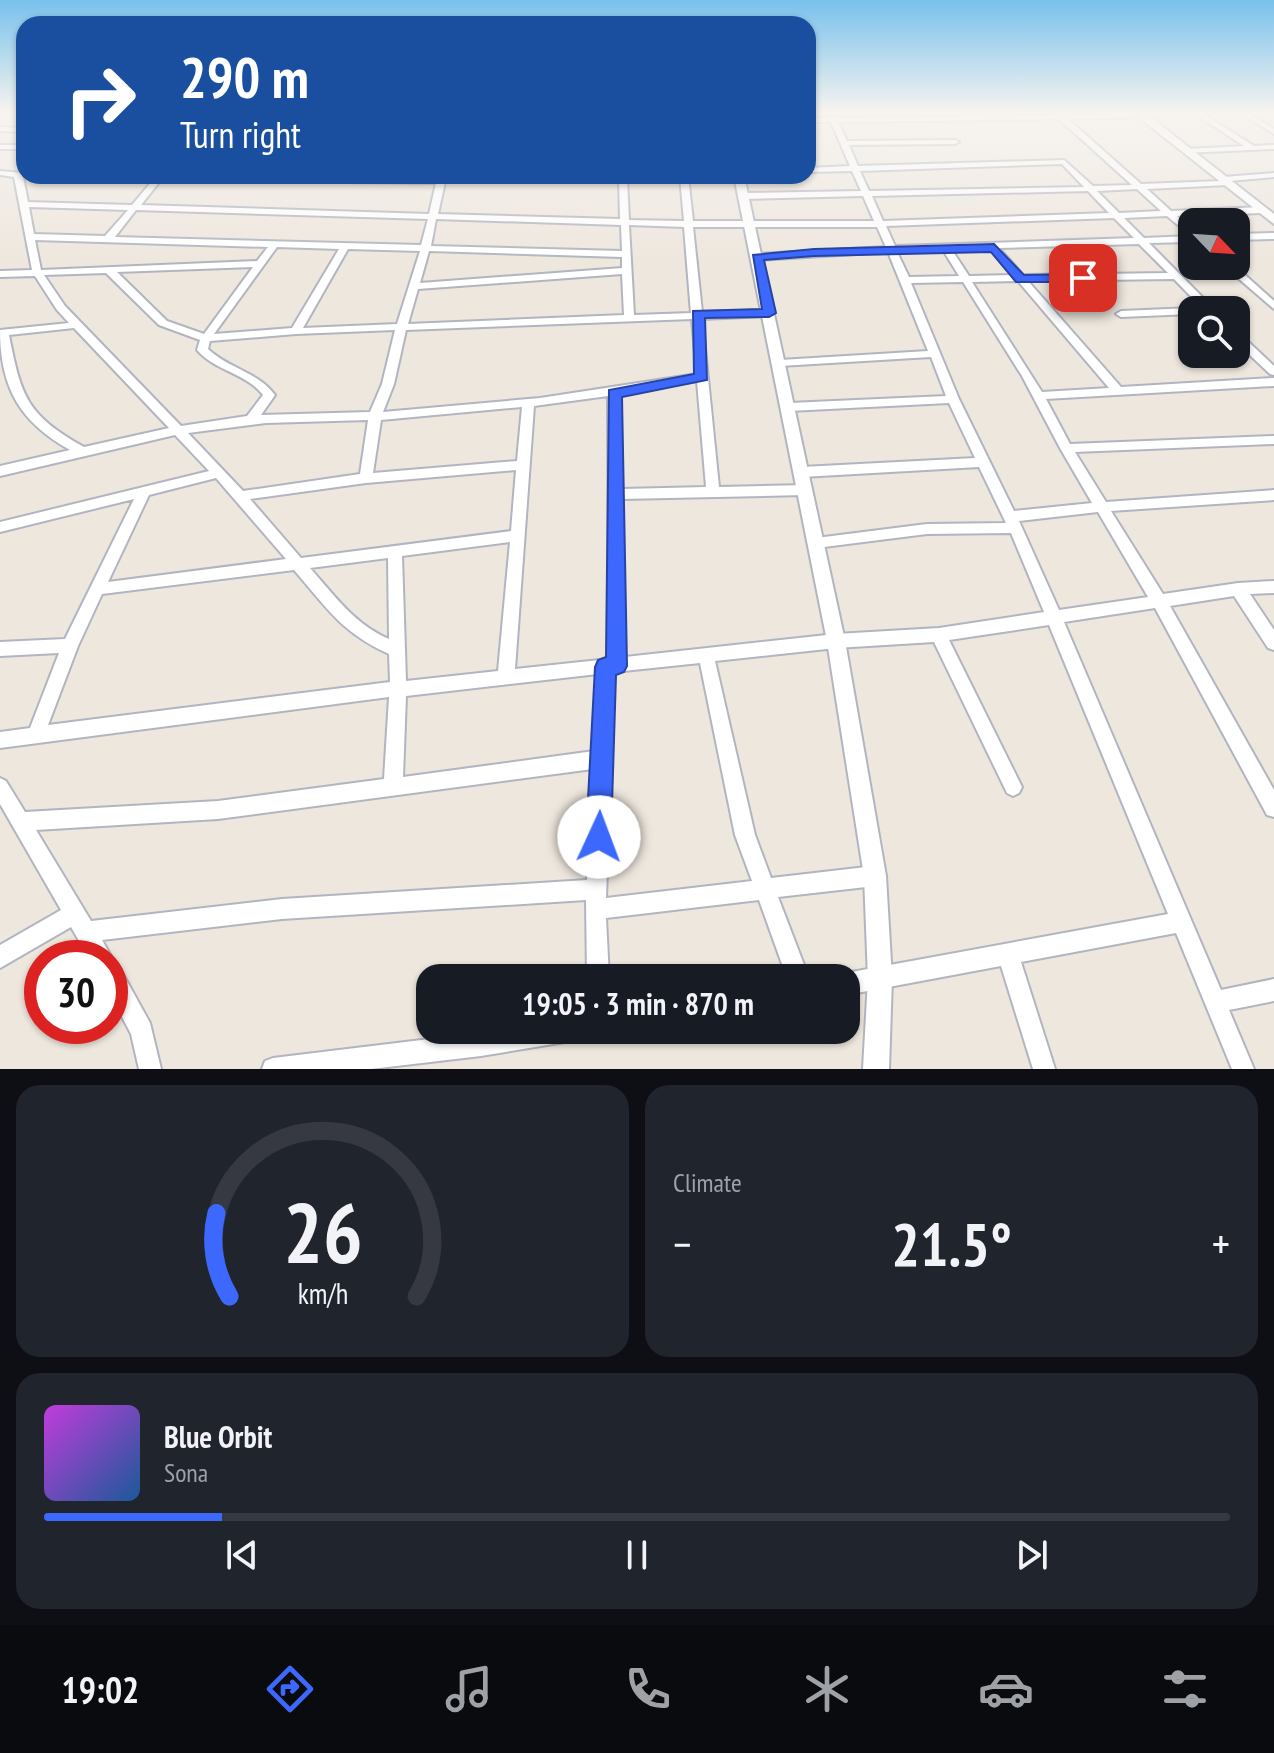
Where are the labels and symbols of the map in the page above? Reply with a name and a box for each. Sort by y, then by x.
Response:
north arrow [1178,208,1250,280]
pin [1049,244,1117,312]
position arrow [557,795,641,879]
speed limit sign: 30 [24,940,128,1044]

